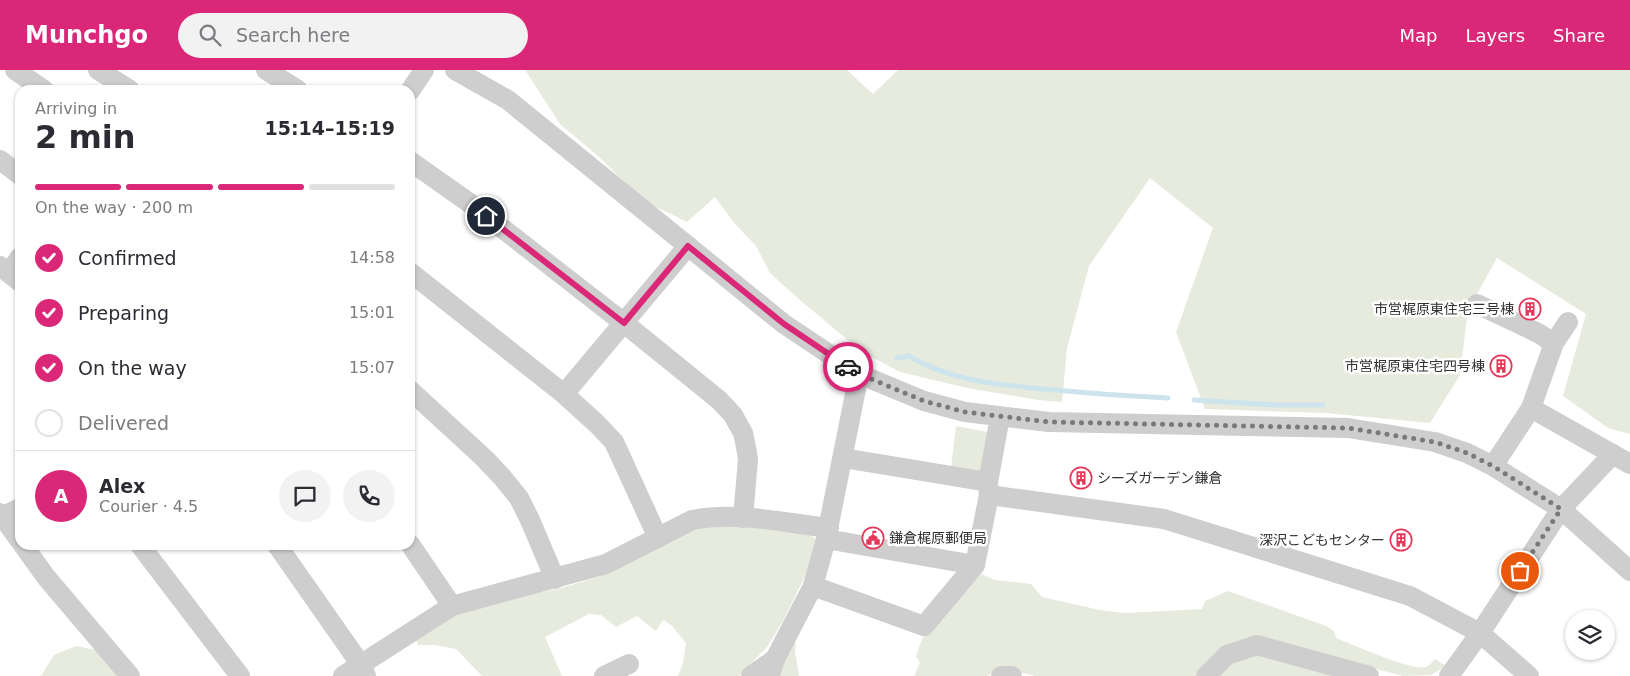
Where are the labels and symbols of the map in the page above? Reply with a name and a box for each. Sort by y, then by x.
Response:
pin [465,195,507,237]
building icon: 市営梶原東住宅三号棟 [1518,297,1542,321]
place label: 市営梶原東住宅三号棟 [1374,301,1514,317]
courier [823,342,873,392]
building icon: 市営梶原東住宅四号棟 [1489,354,1513,378]
place label: 市営梶原東住宅四号棟 [1345,358,1485,374]
building icon: シーズガーデン鎌倉 [1069,466,1093,490]
place label: シーズガーデン鎌倉 [1097,470,1222,486]
public building icon: 鎌倉梶原郵便局 [861,526,885,550]
building icon: 深沢こどもセンター [1389,528,1413,552]
place label: 鎌倉梶原郵便局 [889,530,987,546]
place label: 深沢こどもセンター [1259,532,1385,548]
pin [1499,550,1541,592]

